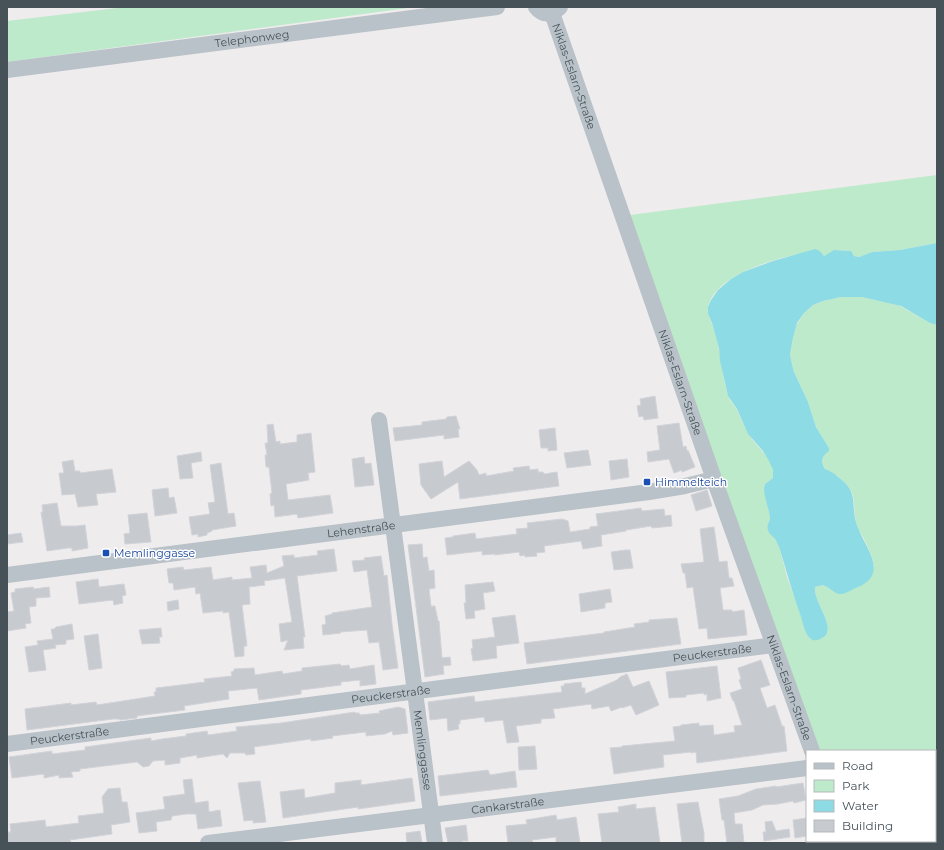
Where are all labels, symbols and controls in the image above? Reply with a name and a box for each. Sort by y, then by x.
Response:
street label: Niklas-Eslarn-Straße [549,21,599,131]
street label: Telephonweg [214,27,290,50]
street label: Niklas-Eslarn-Straße [656,328,705,437]
place label: Himmelteich [655,475,727,489]
marker: Himmelteich [642,477,652,487]
street label: Lehenstraße [326,518,396,541]
place label: Memlinggasse [114,546,195,560]
marker: Memlinggasse [101,548,111,558]
street label: Niklas-Eslarn-Straße [764,633,815,743]
street label: Peuckerstraße [672,641,753,665]
street label: Peuckerstraße [350,682,432,707]
street label: Memlinggasse [410,709,435,792]
street label: Peuckerstraße [29,724,110,748]
legend [806,750,936,842]
text: Road [842,758,873,773]
text: Park [842,778,870,793]
street label: Cankarstraße [470,794,545,817]
text: Water [842,798,879,813]
text: Building [842,818,893,833]

